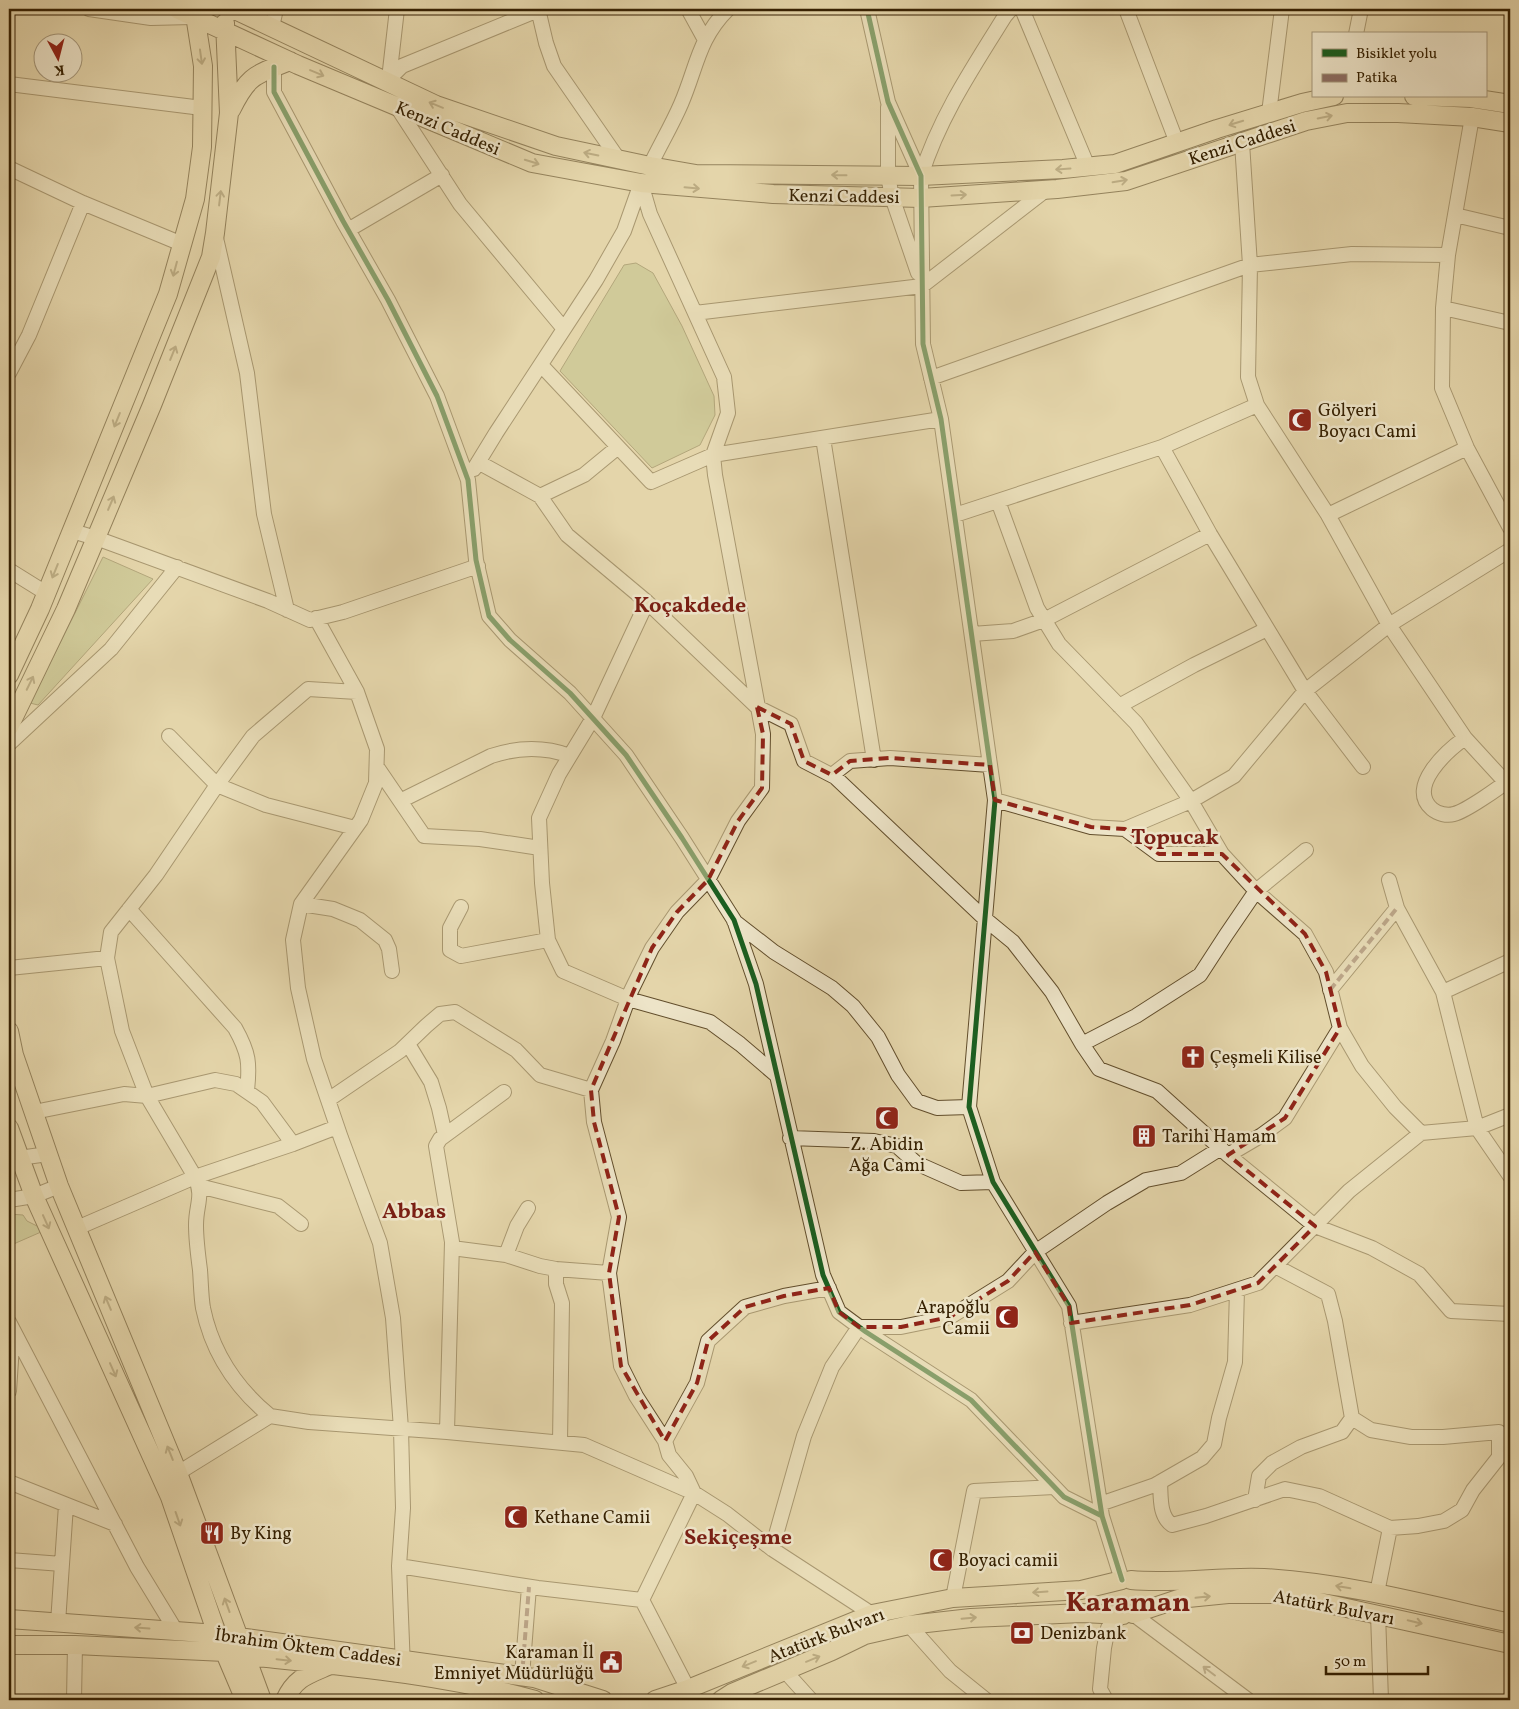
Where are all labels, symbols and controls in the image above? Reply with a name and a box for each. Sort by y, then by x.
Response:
north arrow [32,32,82,82]
legend [1312,32,1486,98]
text: Bisiklet yolu [1356,44,1437,65]
one-way arrow [197,49,207,65]
text: K [53,59,66,79]
text: Patika [1356,68,1397,89]
one-way arrow [309,69,324,79]
street label: Kenzi Caddesi [391,96,504,163]
one-way arrow [429,100,444,109]
one-way arrow [1317,112,1333,122]
street label: Kenzi Caddesi [1186,114,1299,173]
one-way arrow [1228,119,1244,129]
one-way arrow [584,148,600,158]
one-way arrow [524,158,540,168]
one-way arrow [1055,165,1071,174]
one-way arrow [831,171,847,180]
one-way arrow [1112,176,1128,186]
one-way arrow [684,183,700,192]
street label: Kenzi Caddesi [788,184,900,211]
one-way arrow [215,191,225,207]
one-way arrow [950,191,966,200]
one-way arrow [170,260,180,276]
one-way arrow [169,346,178,361]
place label: Gölyeri Boyacı Cami [1318,399,1416,445]
mosque icon: Gölyeri Boyacı Cami [1287,407,1313,433]
one-way arrow [112,412,121,427]
one-way arrow [106,496,116,511]
one-way arrow [50,563,59,578]
district label: Koçakdede [634,591,746,622]
one-way arrow [26,676,35,691]
district label: Topucak [1131,823,1219,854]
church icon: Çeşmeli Kilise [1180,1044,1206,1070]
place label: Çeşmeli Kilise [1210,1046,1322,1071]
mosque icon: Z. Abidin Ağa Cami [874,1105,900,1131]
building icon: Tarihi Hamam [1131,1123,1157,1149]
place label: Tarihi Hamam [1162,1125,1277,1150]
place label: Z. Abidin Ağa Cami [849,1133,925,1179]
district label: Abbas [382,1197,446,1228]
one-way arrow [41,1214,51,1229]
one-way arrow [103,1296,113,1311]
place label: Arapoğlu Camii [916,1296,990,1342]
mosque icon: Arapoğlu Camii [994,1304,1020,1330]
one-way arrow [108,1362,118,1377]
one-way arrow [165,1446,174,1461]
mosque icon: Kethane Camii [503,1504,529,1530]
place label: Kethane Camii [534,1506,650,1531]
one-way arrow [173,1511,183,1527]
restaurant icon: By King [199,1520,225,1546]
place label: By King [230,1522,292,1547]
district label: Sekiçeşme [684,1523,792,1554]
mosque icon: Boyaci camii [928,1547,954,1573]
place label: Boyaci camii [958,1549,1058,1574]
one-way arrow [1335,1582,1351,1592]
district label: Karaman [1066,1584,1190,1623]
street label: Atatürk Bulvarı [1271,1584,1396,1632]
one-way arrow [1032,1588,1048,1597]
one-way arrow [1195,1592,1211,1602]
one-way arrow [222,1598,231,1614]
street label: Atatürk Bulvarı [765,1603,888,1670]
one-way arrow [961,1613,977,1623]
one-way arrow [1407,1618,1423,1628]
bank icon: Denizbank [1009,1620,1035,1646]
place label: Denizbank [1040,1622,1126,1647]
street label: İbrahim Öktem Caddesi [213,1623,403,1674]
one-way arrow [134,1624,150,1633]
place label: Karaman İl Emniyet Müdürlüğü [434,1641,594,1687]
scale bar [1326,1644,1429,1676]
public building icon: Karaman İl Emniyet Müdürlüğü [598,1649,624,1675]
text: 50 m [1334,1652,1366,1673]
one-way arrow [805,1654,820,1663]
one-way arrow [276,1655,292,1665]
one-way arrow [742,1660,757,1669]
one-way arrow [1202,1666,1216,1676]

